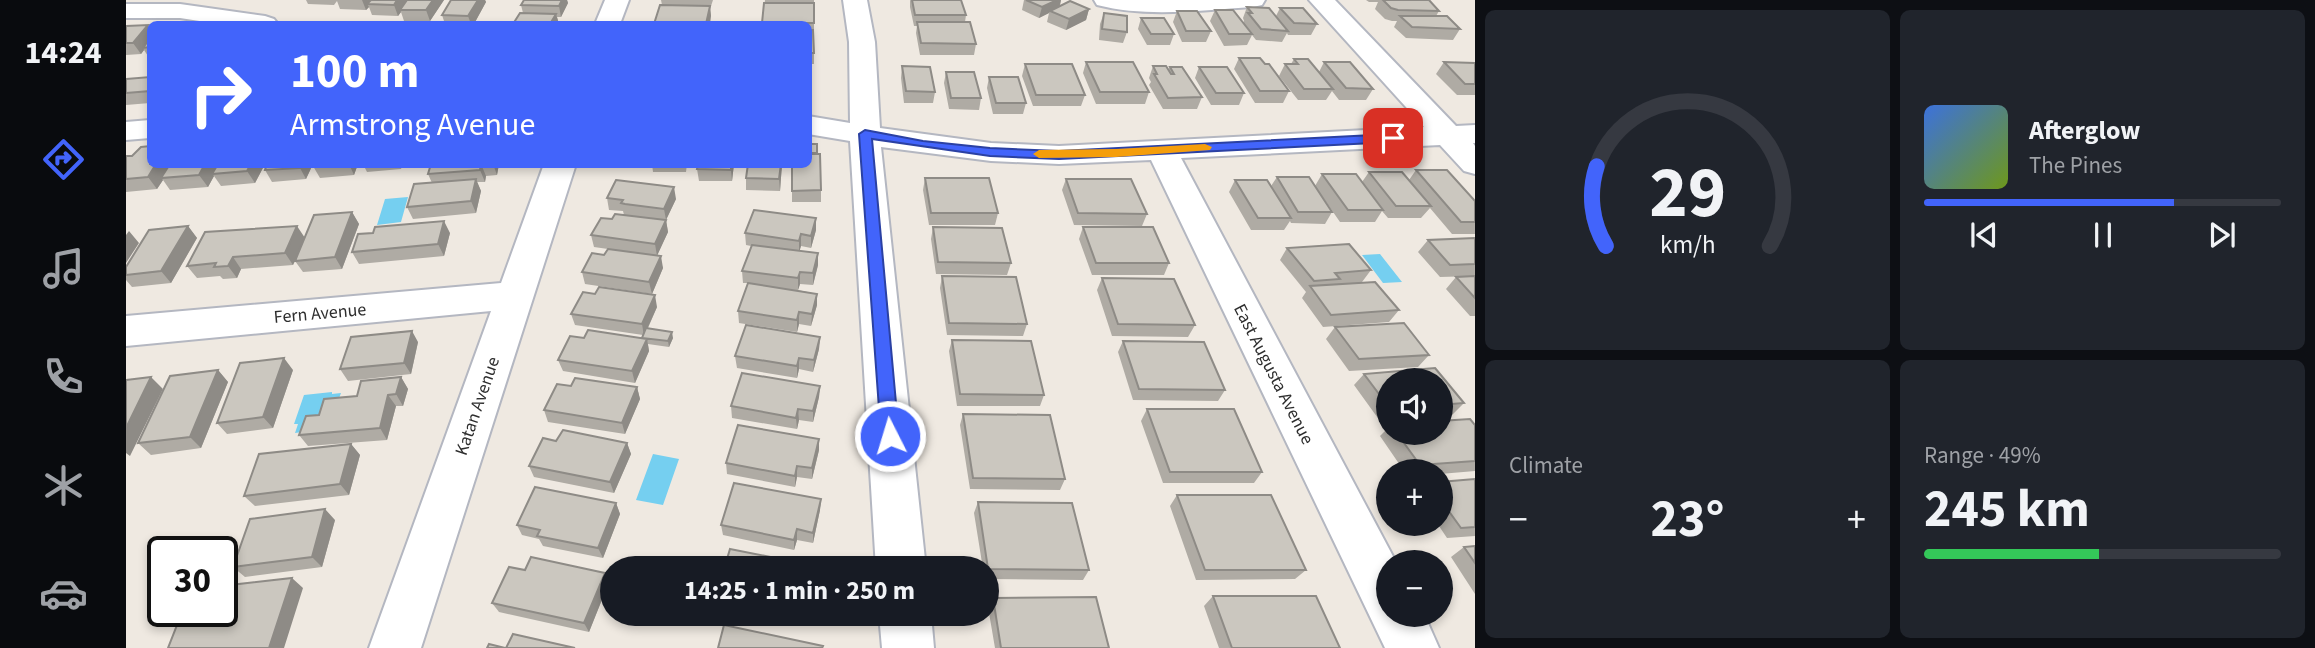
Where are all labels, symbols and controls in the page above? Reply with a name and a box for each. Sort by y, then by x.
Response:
text: 14:24 [24,30,102,76]
text: 100 m [290,37,419,107]
icon: right [175,49,266,140]
text: Armstrong Avenue [290,102,535,148]
pin [1363,108,1423,168]
text: Afterglow [2029,112,2140,149]
icon: arrive [1374,119,1412,157]
icon: directions [39,135,88,184]
text: 29 [1649,141,1726,245]
text: The Pines [2029,149,2122,182]
icon: previous [1965,216,2003,254]
icon: pause [2084,216,2122,254]
icon: next [2203,216,2241,254]
text: km/h [1660,227,1715,263]
icon: music [39,244,88,293]
street label: Fern Avenue [273,297,367,330]
street label: East Augusta Avenue [1227,300,1320,449]
icon: phone [39,352,88,401]
street label: Katan Avenue [449,353,506,459]
map controls [1376,368,1453,627]
button: sound [1376,368,1453,445]
position arrow [853,399,927,473]
text: Range · 49% [1924,439,2041,472]
text: Climate [1509,449,1583,482]
button: + [1376,459,1453,536]
icon: climate [39,461,88,510]
text: 245 km [1924,473,2090,547]
text: 23° [1651,483,1724,557]
text: − [1509,493,1528,547]
text: + [1847,493,1866,547]
speed limit sign: 30 [147,536,238,627]
button: − [1376,550,1453,627]
icon: car [39,569,88,618]
text: 14:25 · 1 min · 250 m [684,572,915,609]

